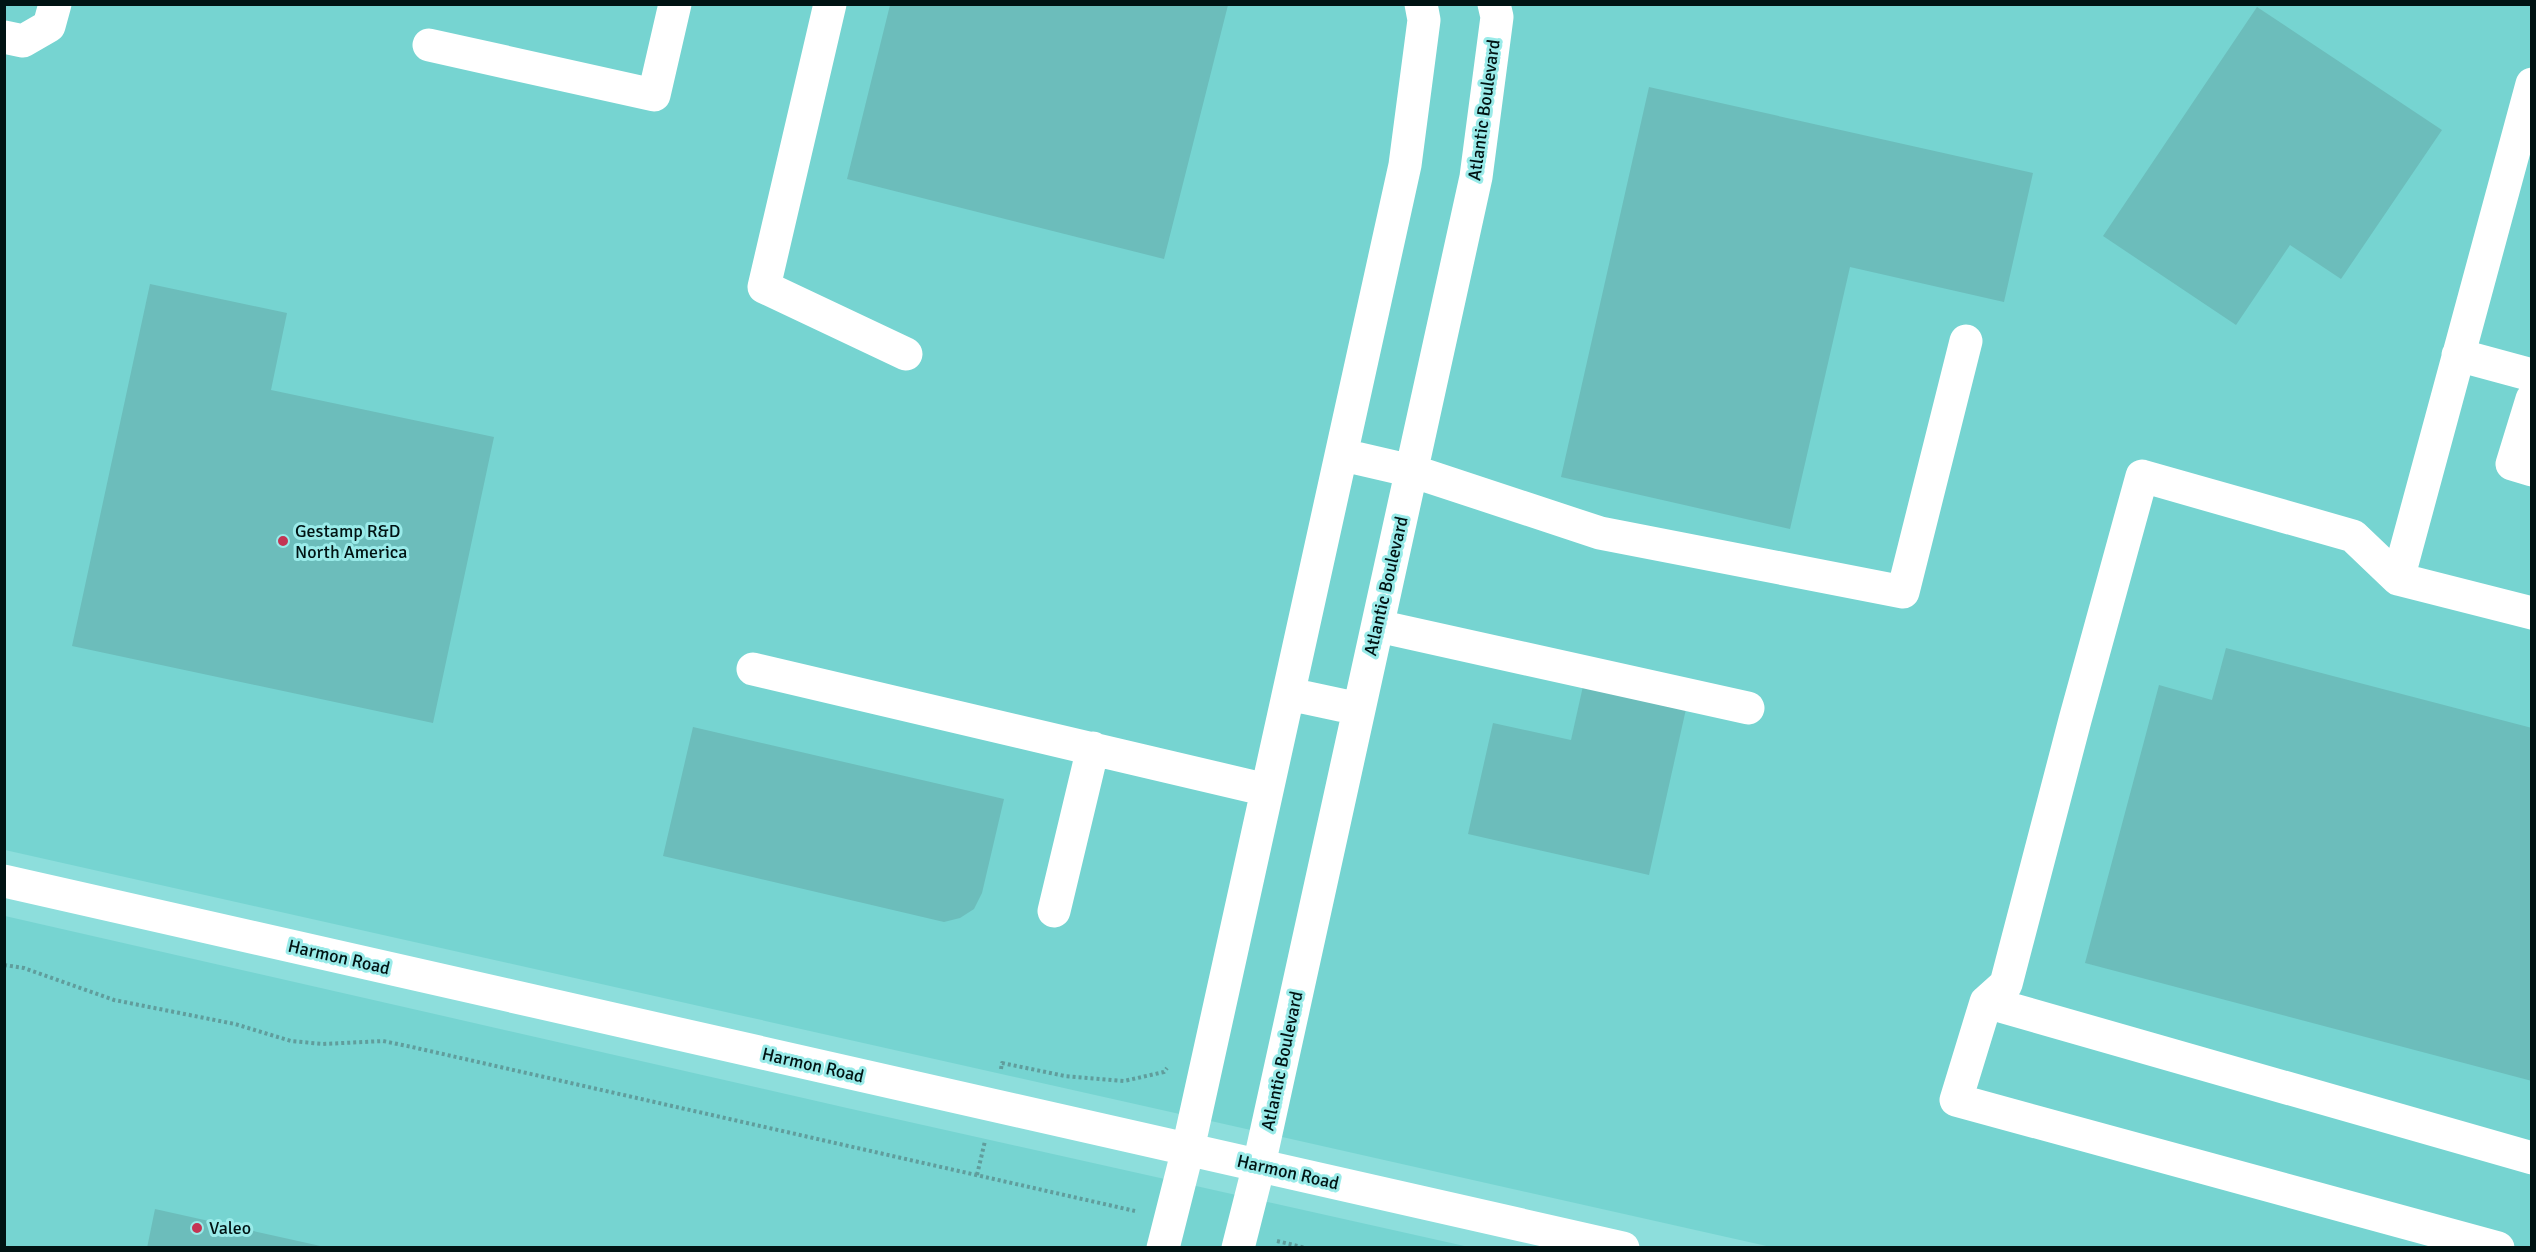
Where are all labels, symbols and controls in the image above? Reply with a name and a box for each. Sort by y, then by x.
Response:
street label: Atlantic Boulevard [1463,38,1505,182]
street label: Atlantic Boulevard [1359,514,1413,658]
place label: Gestamp R&D North America [295,520,407,563]
marker: Gestamp R&D North America [276,534,290,548]
street label: Harmon Road [286,935,392,979]
street label: Atlantic Boulevard [1256,989,1308,1133]
street label: Harmon Road [760,1043,866,1087]
street label: Harmon Road [1235,1150,1341,1194]
place label: Valeo [209,1217,251,1239]
marker: Valeo [190,1221,204,1235]

